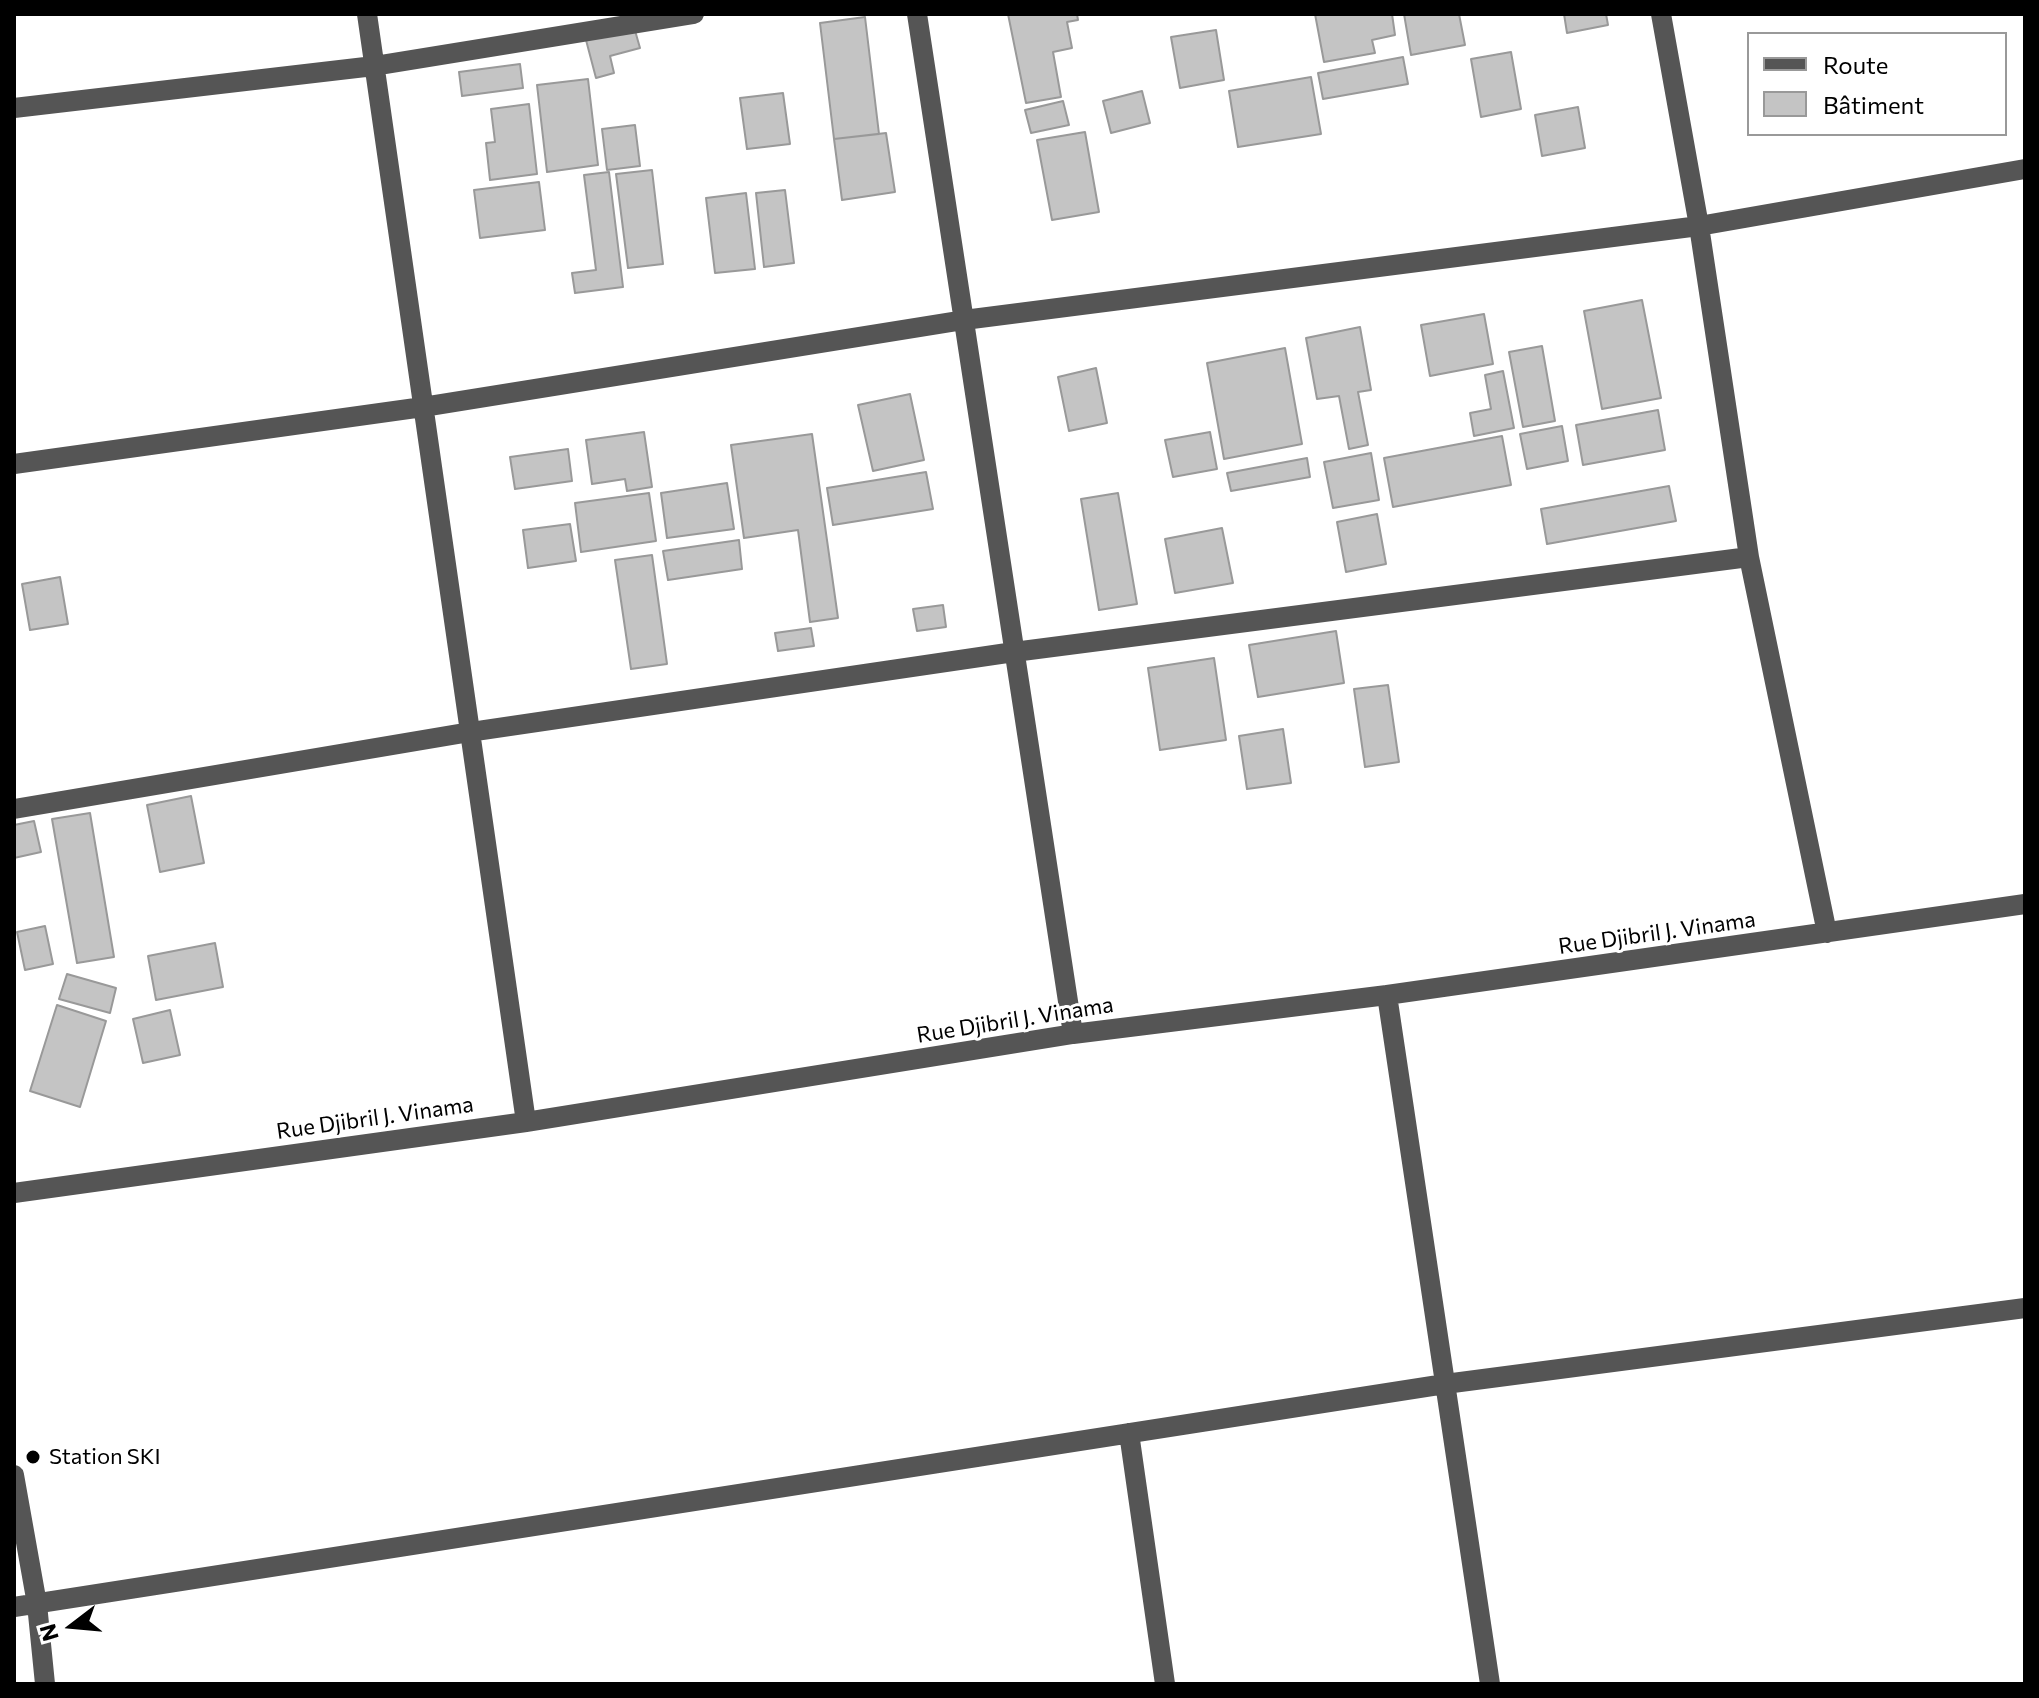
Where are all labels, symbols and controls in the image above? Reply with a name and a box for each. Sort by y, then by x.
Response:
legend [1747,32,2007,136]
text: Route [1823,50,1888,79]
text: Bâtiment [1823,90,1924,119]
street label: Rue Djibril J. Vinama [1557,906,1757,960]
street label: Rue Djibril J. Vinama [915,991,1115,1049]
street label: Rue Djibril J. Vinama [275,1091,475,1145]
place label: Station SKI [49,1444,161,1470]
marker: Station SKI [24,1448,42,1466]
north arrow [32,1586,112,1666]
text: N [33,1621,64,1644]

